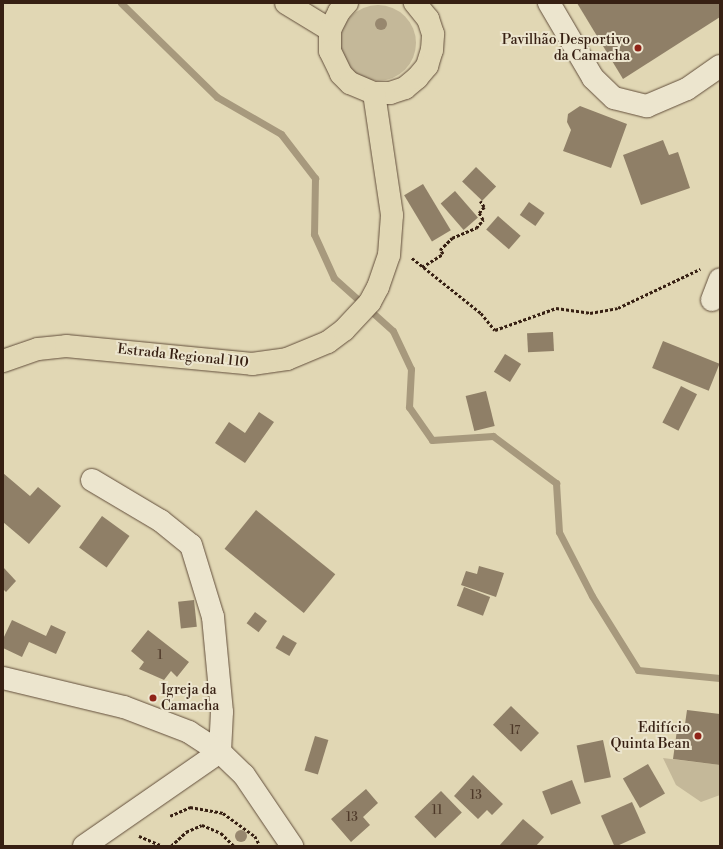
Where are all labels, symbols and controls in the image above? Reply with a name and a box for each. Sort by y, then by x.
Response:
place label: Pavilhão Desportivo da Camacha [502,32,630,64]
marker: Pavilhão Desportivo da Camacha [633,43,643,53]
street label: Estrada Regional 110 [116,341,250,371]
house number: 1 [157,649,163,663]
place label: Igreja da Camacha [161,682,219,714]
marker: Igreja da Camacha [148,693,158,703]
place label: Edifício Quinta Bean [611,720,690,752]
house number: 17 [510,724,520,738]
marker: Edifício Quinta Bean [693,731,703,741]
house number: 13 [470,789,482,803]
house number: 11 [432,804,442,818]
house number: 13 [346,811,358,825]

